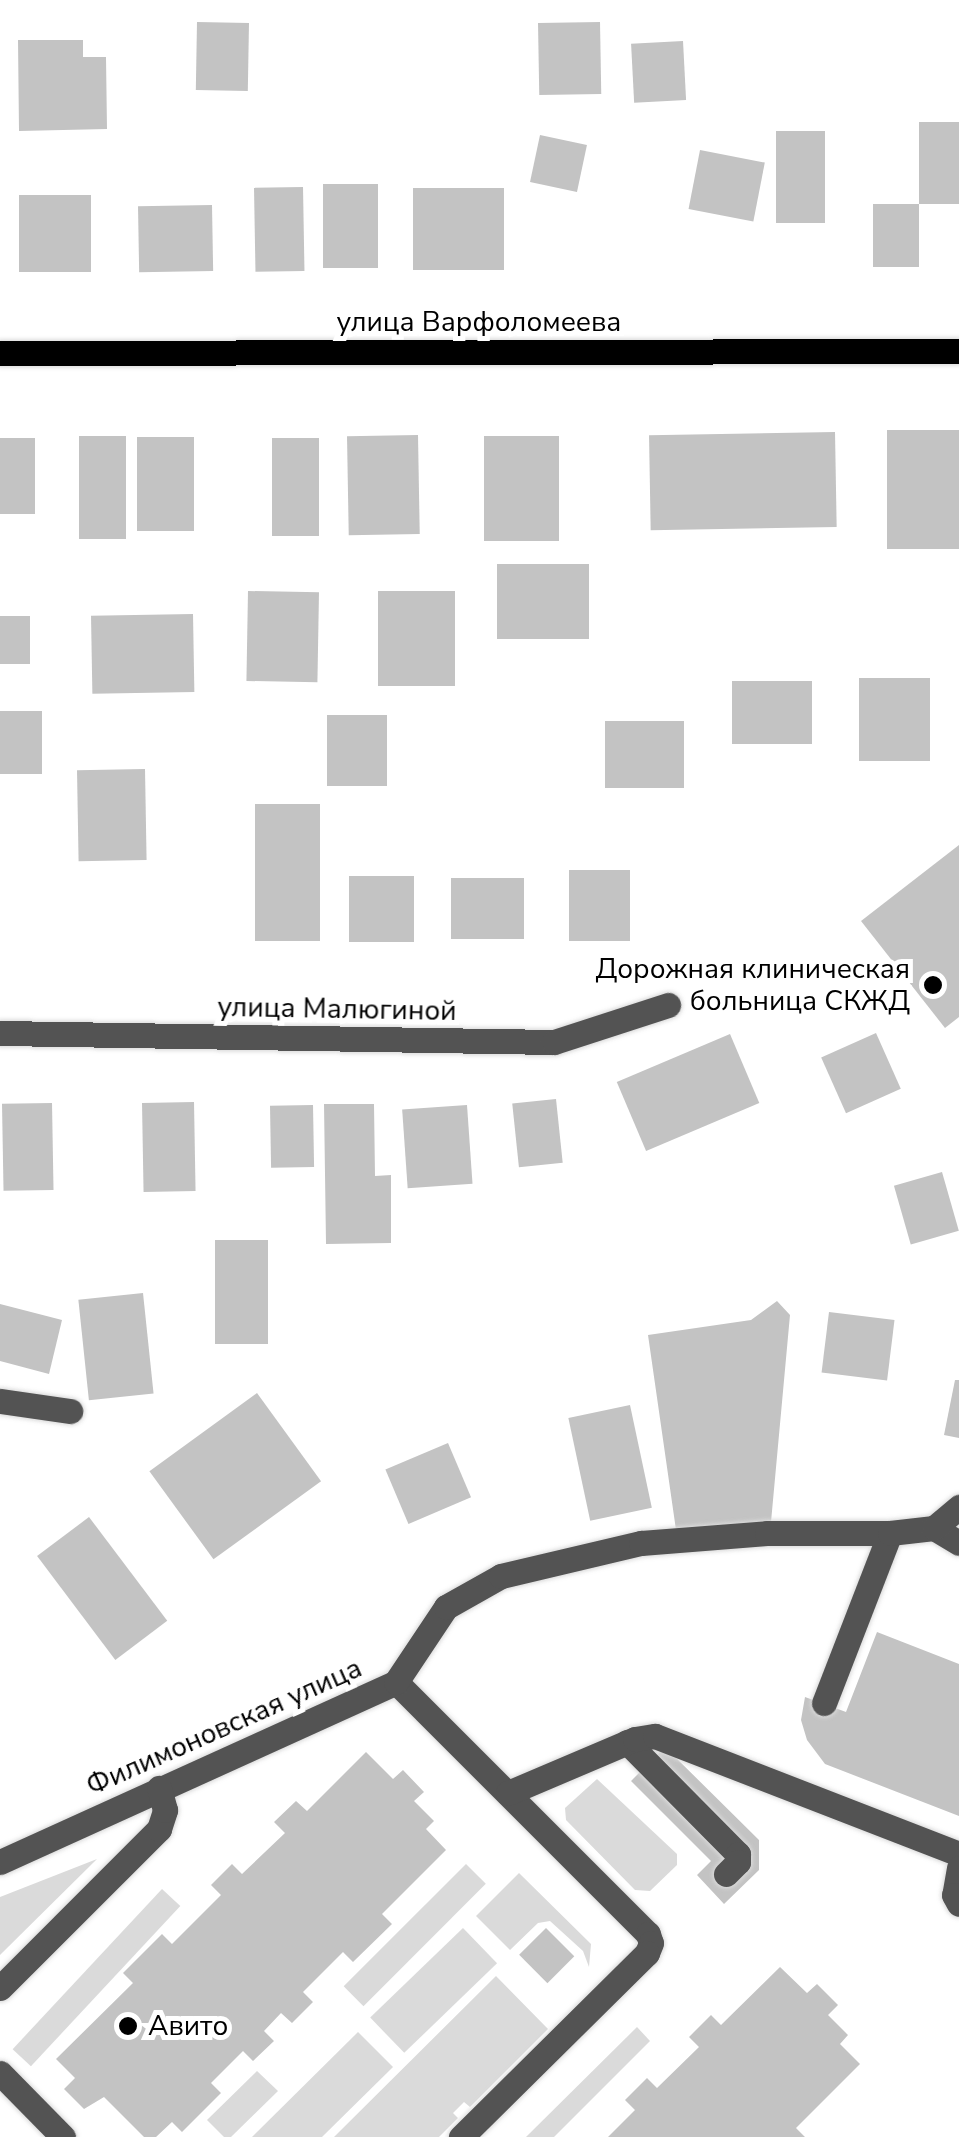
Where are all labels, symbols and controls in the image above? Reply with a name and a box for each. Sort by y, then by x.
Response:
street label: улица Варфоломеева [337,305,621,339]
place label: Дорожная клиническая больница СКЖД [595,952,910,1018]
marker: Дорожная клиническая больница СКЖД [920,972,946,998]
street label: улица Малюгиной [217,990,457,1028]
street label: Филимоновская улица [81,1651,367,1803]
place label: Авито [148,2009,228,2043]
marker: Авито [117,2015,139,2037]

